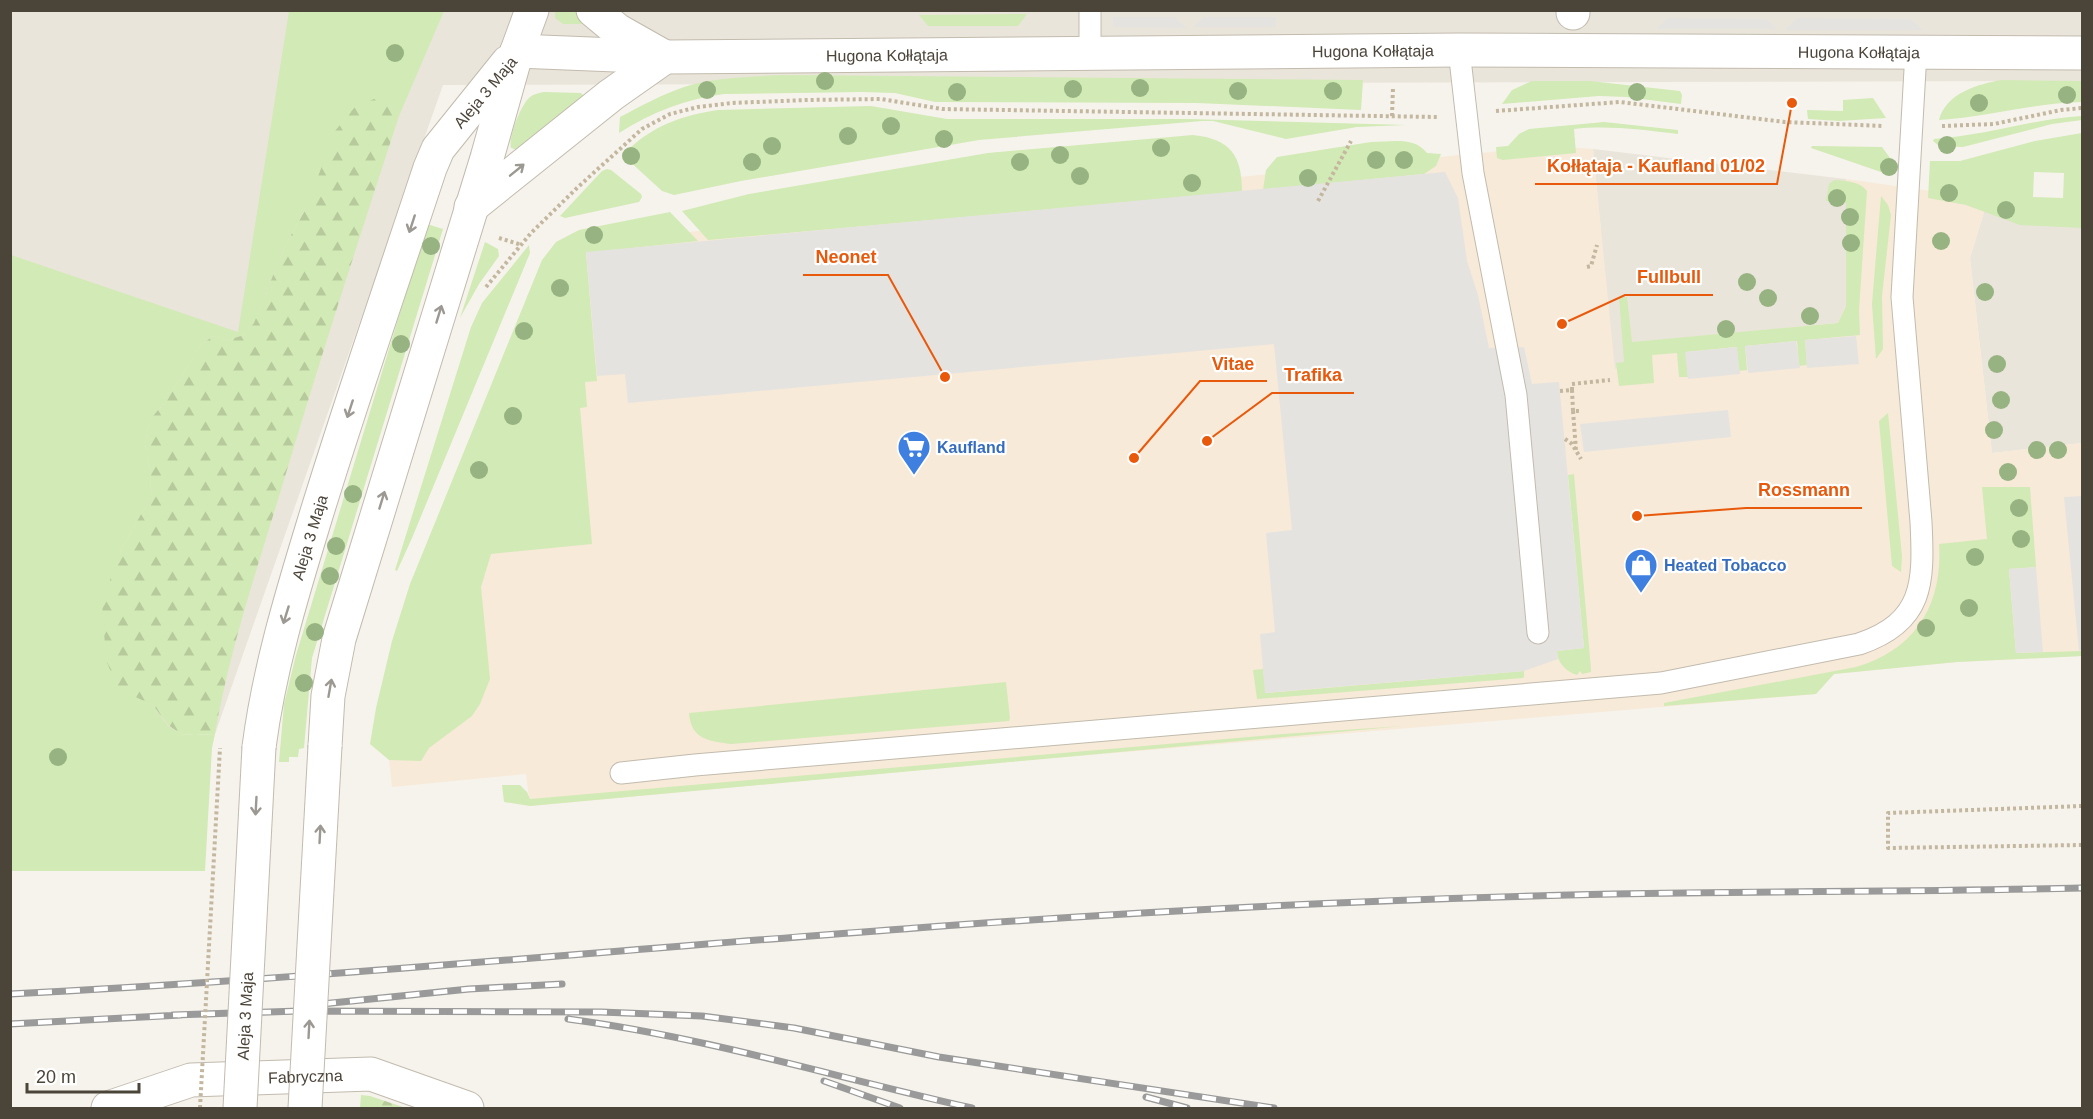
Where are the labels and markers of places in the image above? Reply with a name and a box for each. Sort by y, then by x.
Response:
callout: Kołłątaja - Kaufland 01/02 [1535,148,1777,184]
callout: Neonet [803,239,888,275]
callout: Fullbull [1625,259,1713,295]
callout: Vitae [1200,345,1267,381]
callout: Trafika [1272,357,1354,393]
supermarket icon: Kaufland [896,429,932,476]
place label: Kaufland [937,439,1005,456]
callout: Rossmann [1746,472,1862,508]
shop icon: Heated Tobacco [1623,547,1659,594]
place label: Heated Tobacco [1664,557,1787,574]

